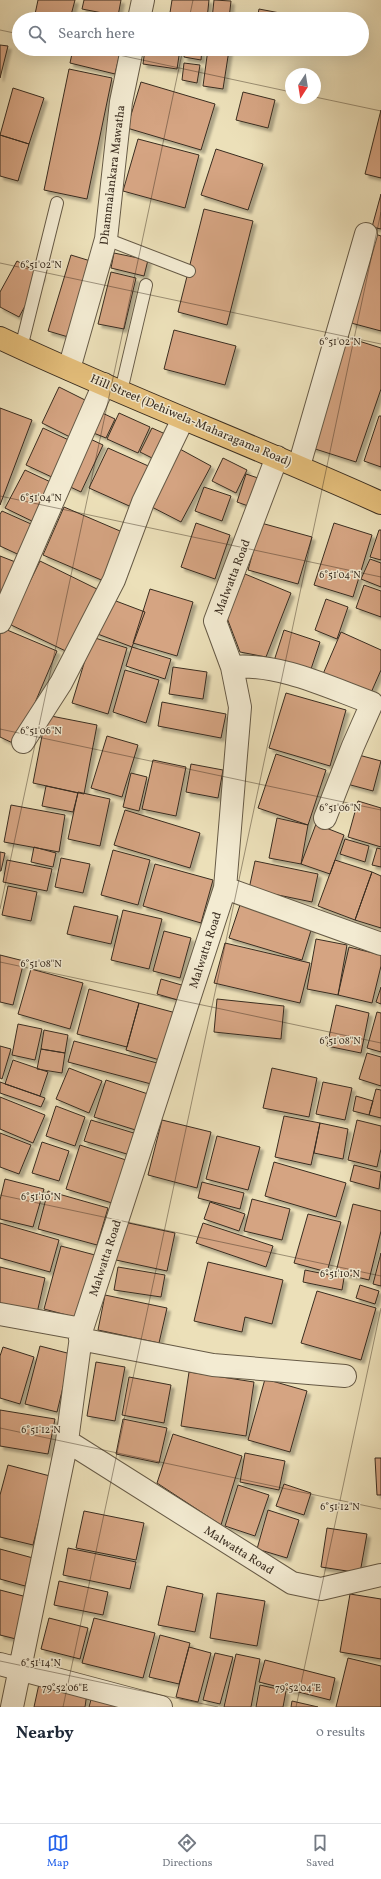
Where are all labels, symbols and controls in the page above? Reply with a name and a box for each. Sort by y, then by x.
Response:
search box [12,12,369,56]
icon: search [26,23,48,45]
text: Search here [58,24,135,45]
north arrow [285,68,321,104]
street label: Dhammalankara Mawatha [96,104,130,246]
text: 6°51'02"N [20,258,62,272]
text: 6°51'02"N [319,335,361,349]
street label: Hill Street (Dehiwela-Maharagama Road) [88,371,294,471]
text: 6°51'04"N [20,491,62,505]
street label: Malwatta Road [211,537,255,617]
text: 6°51'04"N [319,568,361,582]
text: 6°51'06"N [20,724,62,738]
text: 6°51'06"N [319,801,361,815]
street label: Malwatta Road [186,910,226,991]
text: 6°51'08"N [20,957,62,971]
text: 6°51'08"N [319,1034,361,1048]
text: 6°51'10"N [21,1190,62,1204]
street label: Malwatta Road [86,1218,126,1299]
text: 6°51'10"N [320,1267,361,1281]
text: 6°51'12"N [21,1423,61,1437]
text: 6°51'12"N [320,1500,360,1514]
street label: Malwatta Road [200,1523,277,1579]
text: 6°51'14"N [21,1656,62,1670]
text: 79°52'06"E [42,1681,88,1695]
text: 79°52'04"E [275,1681,321,1695]
text: Nearby [16,1722,74,1745]
text: 0 results [316,1724,365,1742]
tab: Map [47,1832,69,1871]
tab: Directions [162,1832,213,1871]
tab: Saved [306,1832,334,1871]

